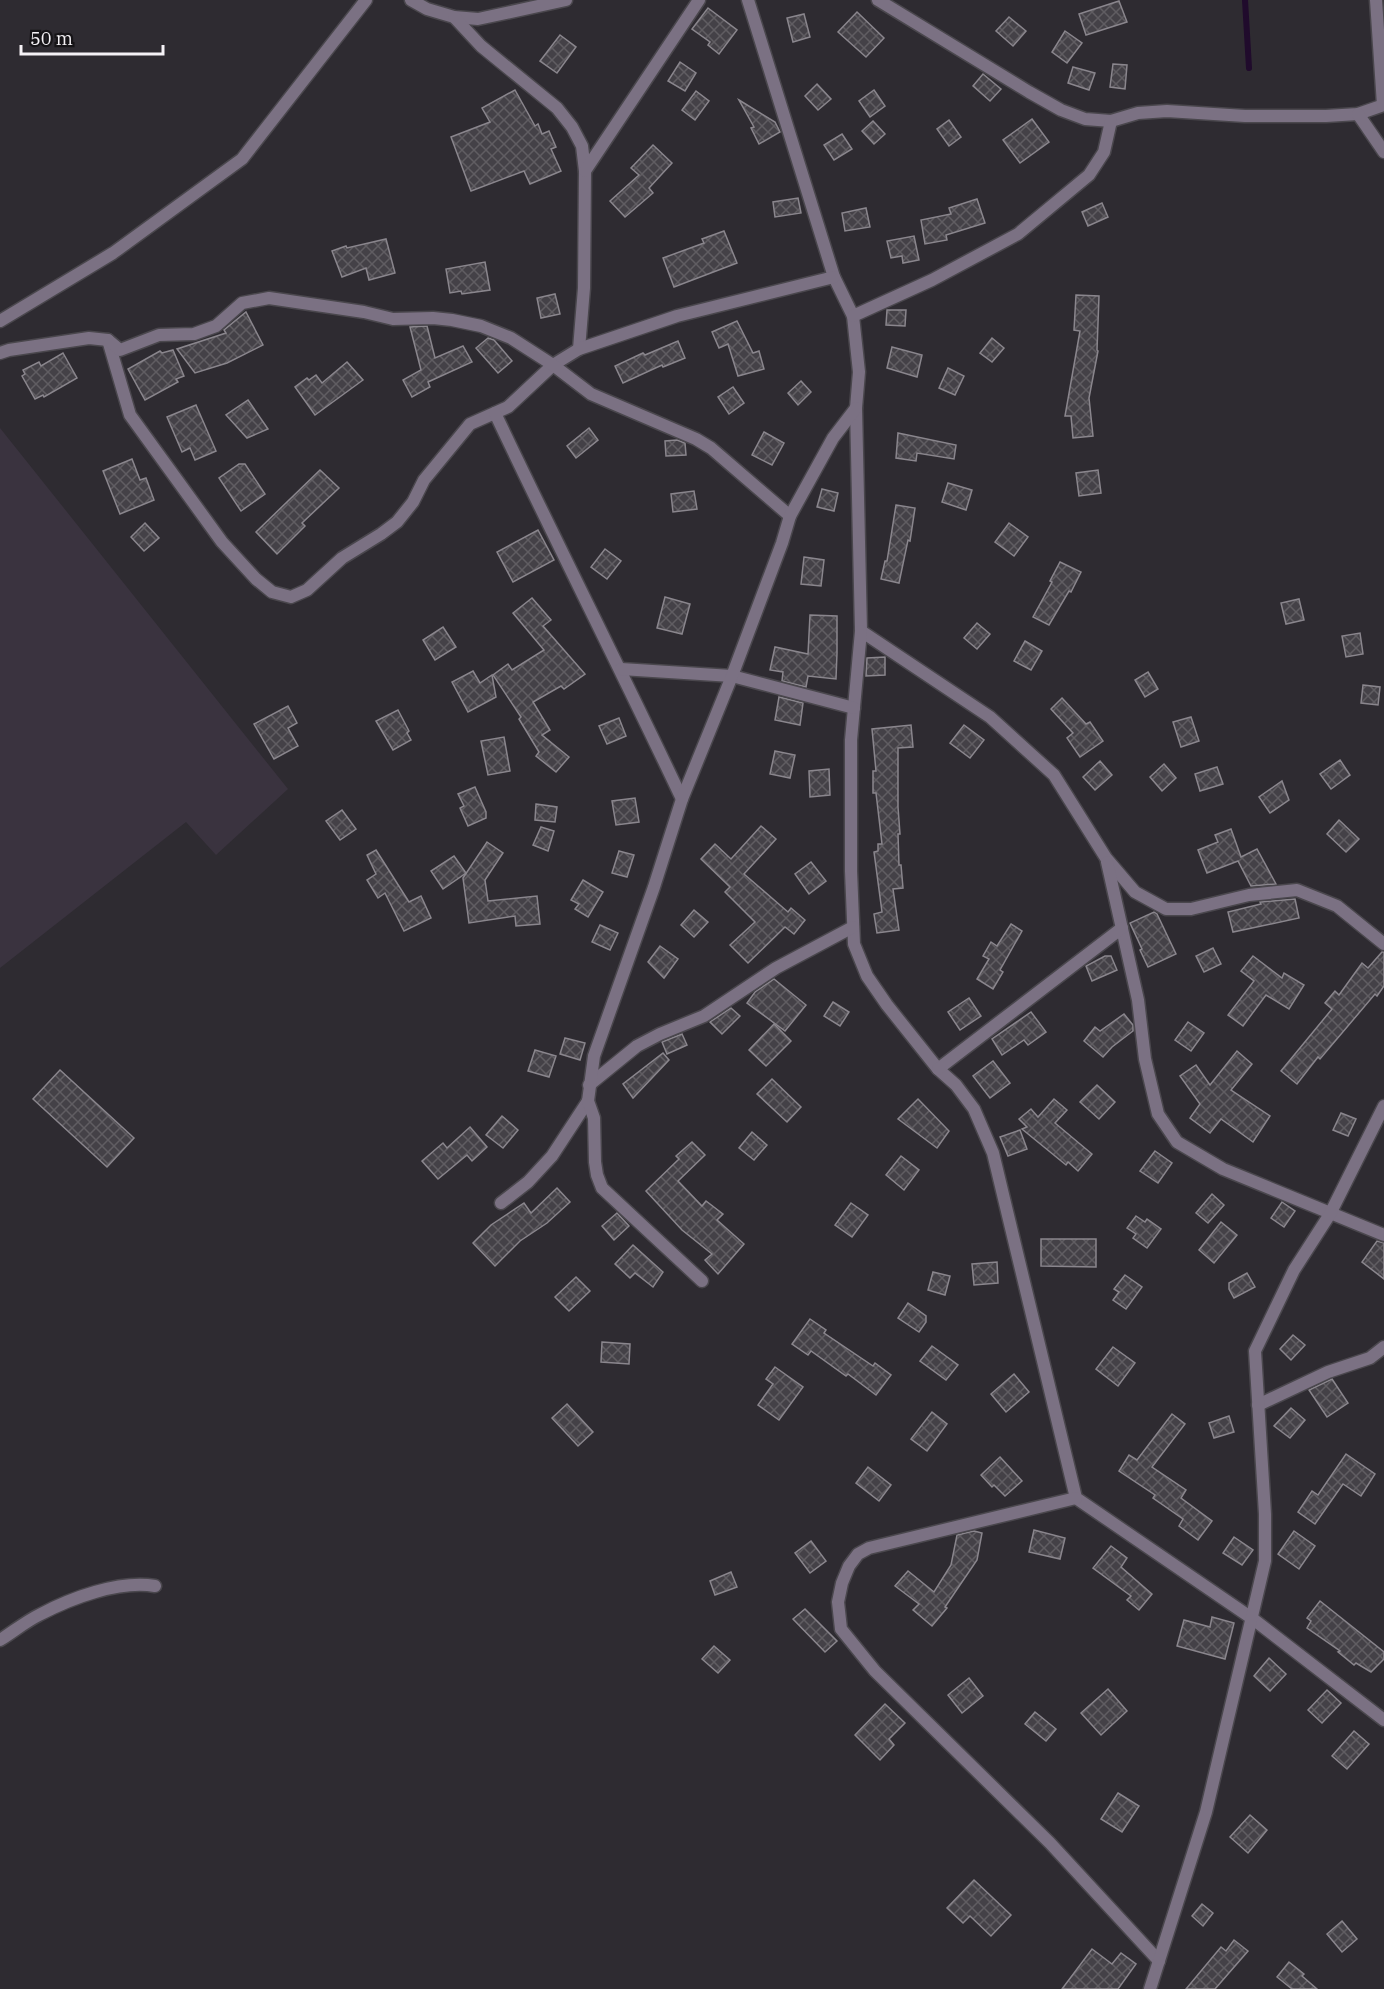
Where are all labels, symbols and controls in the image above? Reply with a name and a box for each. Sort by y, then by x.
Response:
scale bar [21,18,164,56]
text: 50 m [30,27,73,50]

